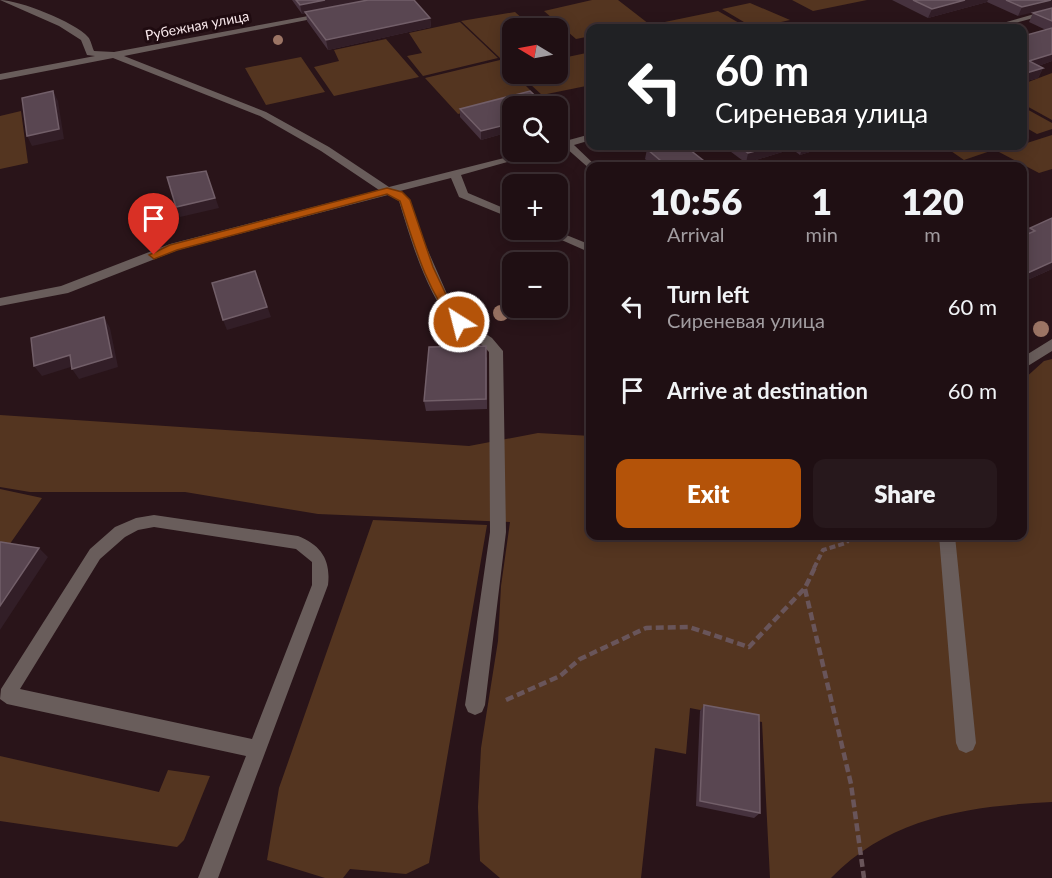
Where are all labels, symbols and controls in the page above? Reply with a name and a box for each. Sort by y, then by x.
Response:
street label: Рубежная улица [143,7,251,43]
north arrow [502,18,568,84]
map controls [502,18,568,318]
text: 60 m [715,45,809,95]
icon: left [616,48,694,126]
button: search [502,96,568,162]
text: Сиреневая улица [715,96,928,129]
button: + [502,174,568,240]
text: 10:56 [649,179,742,223]
text: 1 [811,179,832,223]
text: 120 [901,179,964,223]
pin [128,193,179,255]
icon: arrive [137,202,170,235]
text: Arrival [667,222,725,246]
text: min [806,222,838,246]
text: m [924,222,941,246]
button: − [502,252,568,318]
text: Turn left [667,281,749,308]
position arrow [427,290,491,354]
icon: left [616,290,649,323]
text: 60 m [948,293,997,320]
text: Сиреневая улица [667,308,825,332]
icon: arrive [616,374,649,407]
text: Arrive at destination [667,377,868,404]
text: 60 m [948,377,997,404]
button: Exit [616,459,801,528]
button: Share [813,459,997,528]

